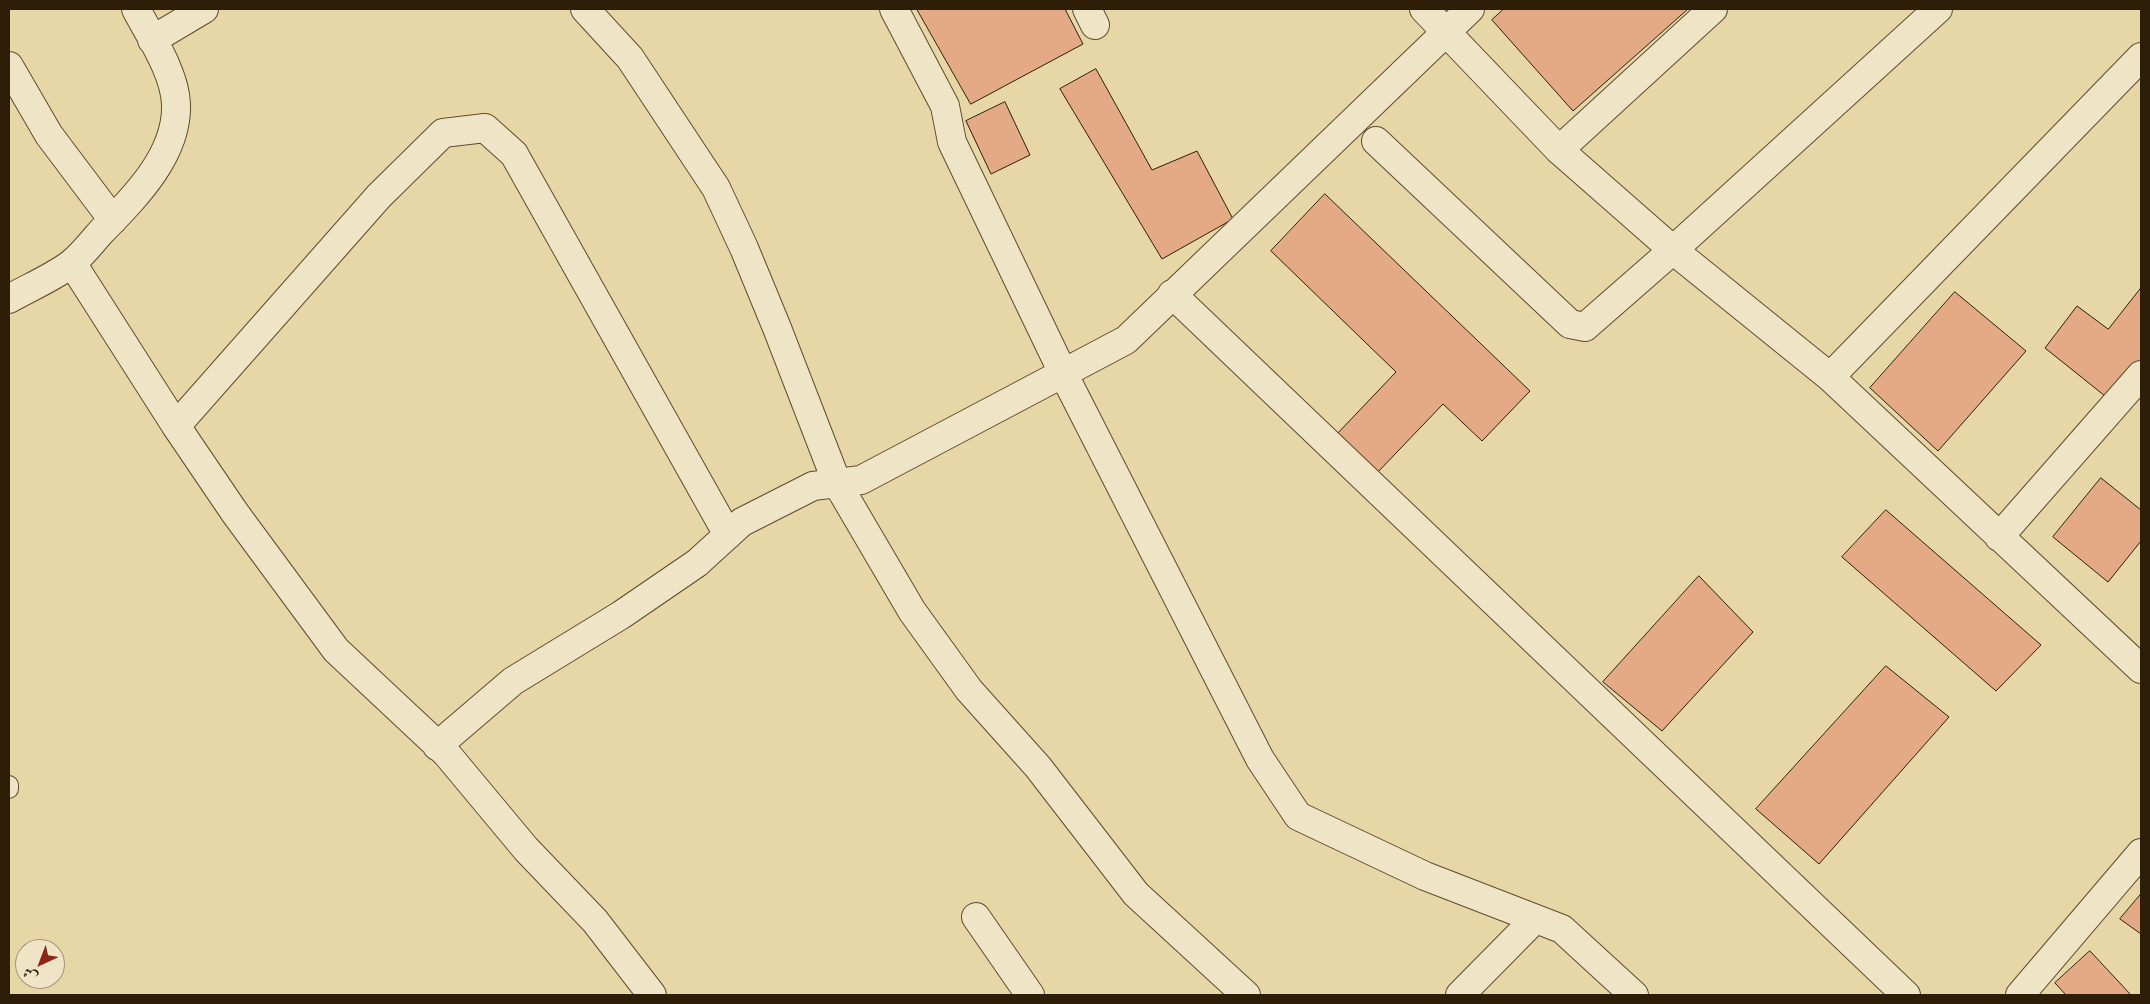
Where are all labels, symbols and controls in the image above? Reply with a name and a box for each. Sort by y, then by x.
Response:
north arrow [15,939,65,989]
text: ش [19,963,42,986]

